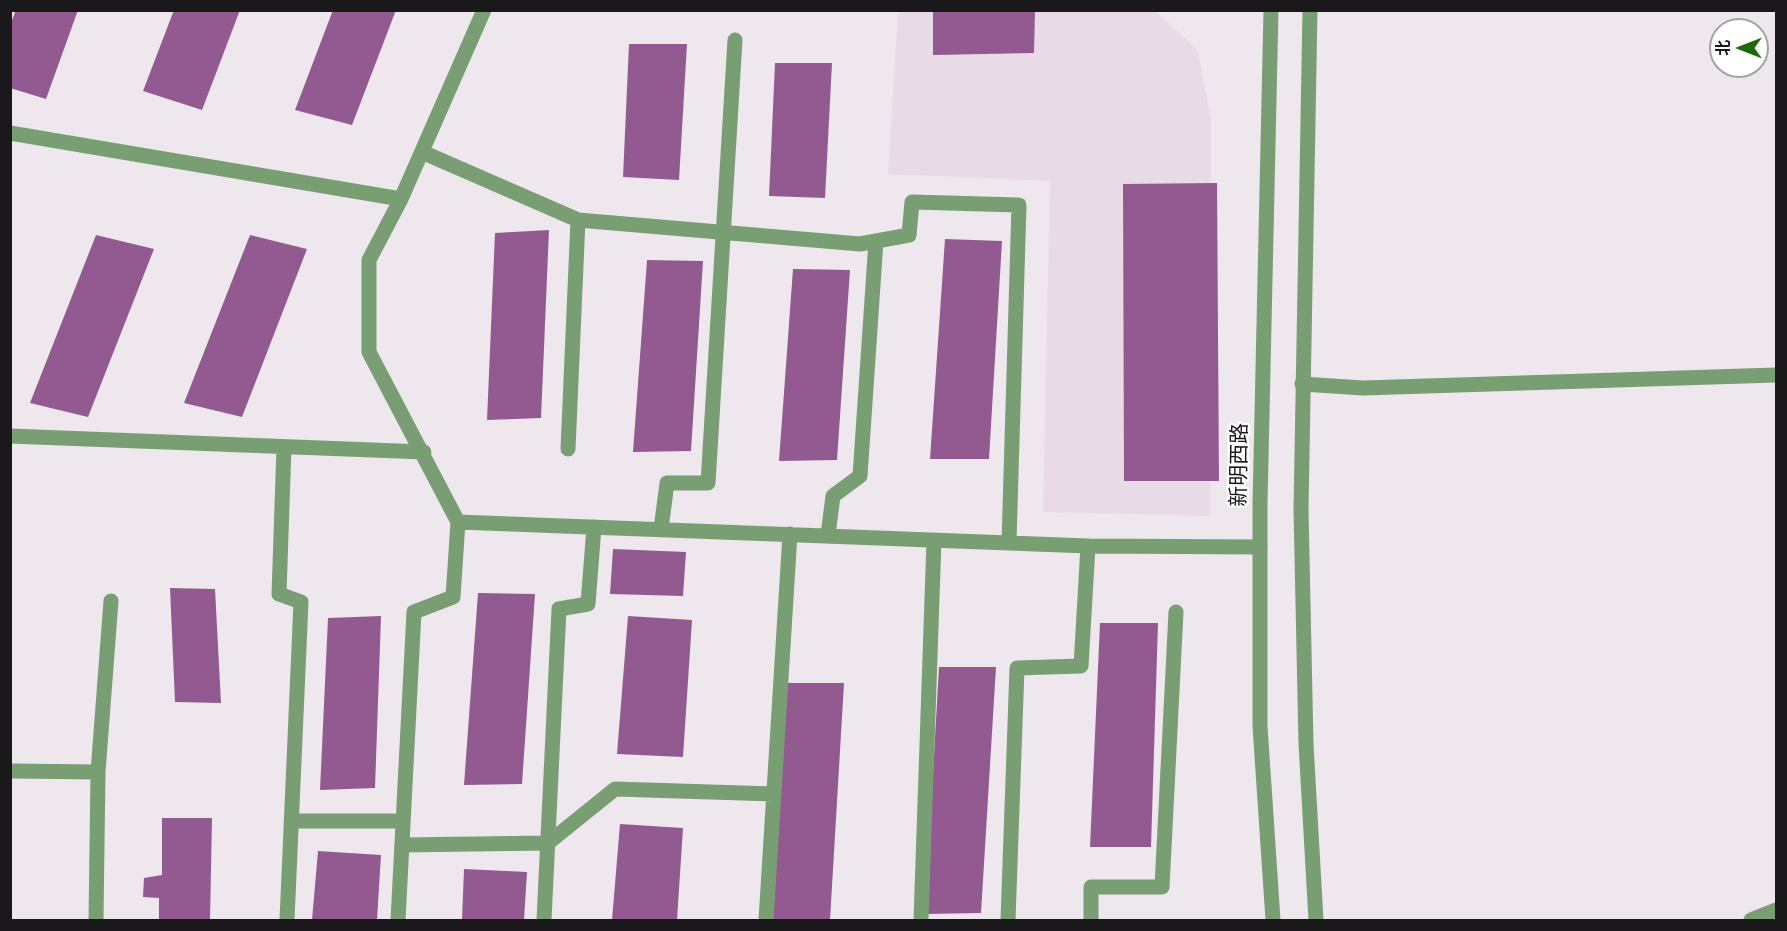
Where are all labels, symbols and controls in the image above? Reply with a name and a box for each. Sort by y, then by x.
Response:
north arrow [1709,18,1769,78]
text: 北 [1712,40,1734,56]
street label: 新明西路 [1227,423,1253,507]

